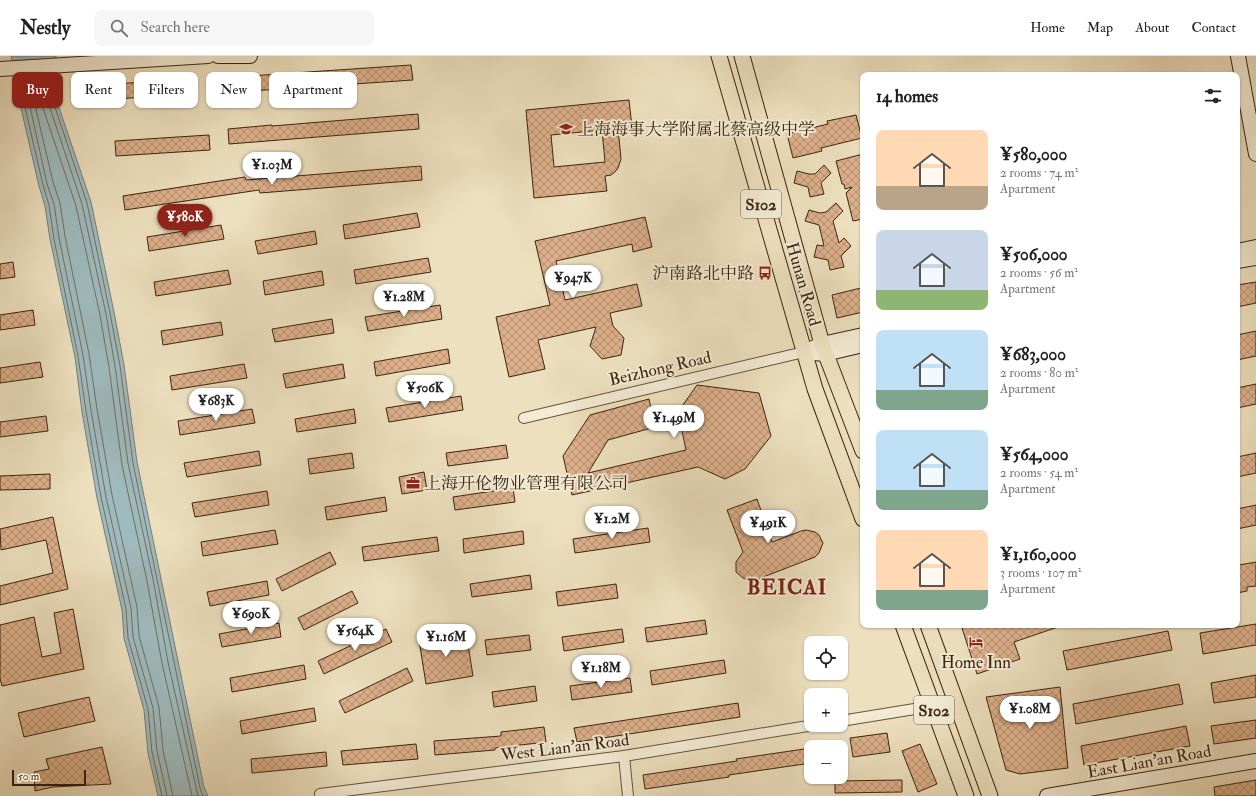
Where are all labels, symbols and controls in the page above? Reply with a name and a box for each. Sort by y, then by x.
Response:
search box [94,10,374,46]
text: Nestly [20,16,70,40]
icon: search [108,17,130,39]
text: Search here [140,18,210,37]
text: Home [1030,19,1065,36]
text: Map [1087,19,1113,36]
text: About [1135,19,1169,36]
text: Contact [1191,19,1236,36]
chip: Buy [12,72,63,108]
chip: Rent [71,72,126,108]
chip: Filters [134,72,198,108]
chip: New [206,72,261,108]
chip: Apartment [269,72,357,108]
icon: filters [1202,85,1224,107]
text: 14 homes [876,86,938,107]
place label: 上海海事大学附属北蔡高级中学 [577,119,815,140]
school or university icon: 上海海事大学附属北蔡高级中学 [558,121,574,137]
text: ¥580,000 [1000,144,1067,165]
icon: home [908,146,956,194]
pin: ¥1.03M [239,152,305,186]
text: ¥1.03M [251,157,293,173]
text: 2 rooms · 74 m² [1000,165,1078,181]
text: Apartment [1000,181,1056,197]
road number: S102 [741,190,781,218]
pin: ¥580K [157,204,213,238]
text: ¥580K [166,209,204,225]
street label: Hunan Road [782,240,826,329]
text: ¥506,000 [1000,244,1068,265]
icon: home [908,246,956,294]
place label: 沪南路北中路 [652,263,754,284]
pin: ¥947K [545,265,601,299]
bus stop icon: 沪南路北中路 [757,265,773,281]
text: 2 rooms · 56 m² [1000,265,1078,281]
text: ¥947K [554,270,592,286]
text: Apartment [1000,281,1056,297]
pin: ¥1.28M [371,284,437,318]
text: ¥1.28M [383,289,425,305]
text: ¥683,000 [1000,344,1066,365]
street label: Beizhong Road [607,346,714,390]
icon: home [908,346,956,394]
text: 2 rooms · 80 m² [1000,365,1078,381]
pin: ¥506K [397,375,453,409]
text: ¥506K [406,380,444,396]
text: Apartment [1000,381,1056,397]
pin: ¥683K [188,388,244,422]
text: ¥683K [198,393,234,409]
pin: ¥1.49M [641,405,707,439]
text: ¥1.49M [652,410,696,426]
text: ¥564,000 [1000,444,1068,465]
icon: home [908,446,956,494]
text: 2 rooms · 54 m² [1000,465,1078,481]
place label: 上海开伦物业管理有限公司 [424,473,628,494]
office icon: 上海开伦物业管理有限公司 [405,475,421,491]
text: Apartment [1000,481,1056,497]
pin: ¥1.2M [584,506,640,540]
pin: ¥491K [740,510,796,544]
text: ¥1.2M [594,511,630,527]
text: ¥491K [749,515,787,531]
text: ¥1,160,000 [1000,544,1076,565]
icon: home [908,546,956,594]
text: 3 rooms · 107 m² [1000,565,1081,581]
district label: BEICAI [747,574,827,601]
text: Apartment [1000,581,1056,597]
pin: ¥690K [223,601,279,635]
text: ¥690K [232,606,270,622]
pin: ¥564K [327,618,383,652]
text: ¥564K [336,623,374,639]
pin: ¥1.16M [413,624,479,658]
text: ¥1.16M [426,629,466,645]
hotel icon: Home Inn [968,634,984,650]
map controls [804,636,848,784]
button: locate [804,636,848,680]
place label: Home Inn [941,652,1011,673]
pin: ¥1.18M [568,655,634,689]
text: ¥1.18M [581,660,621,676]
button: + [804,688,848,732]
road number: S102 [914,696,954,724]
pin: ¥1.08M [997,696,1063,730]
text: ¥1.08M [1009,701,1051,717]
street label: West Lian'an Road [499,729,631,766]
button: − [804,740,848,784]
street label: East Lian'an Road [1085,740,1213,783]
scale bar [12,768,86,787]
text: 50 m [18,770,39,783]

